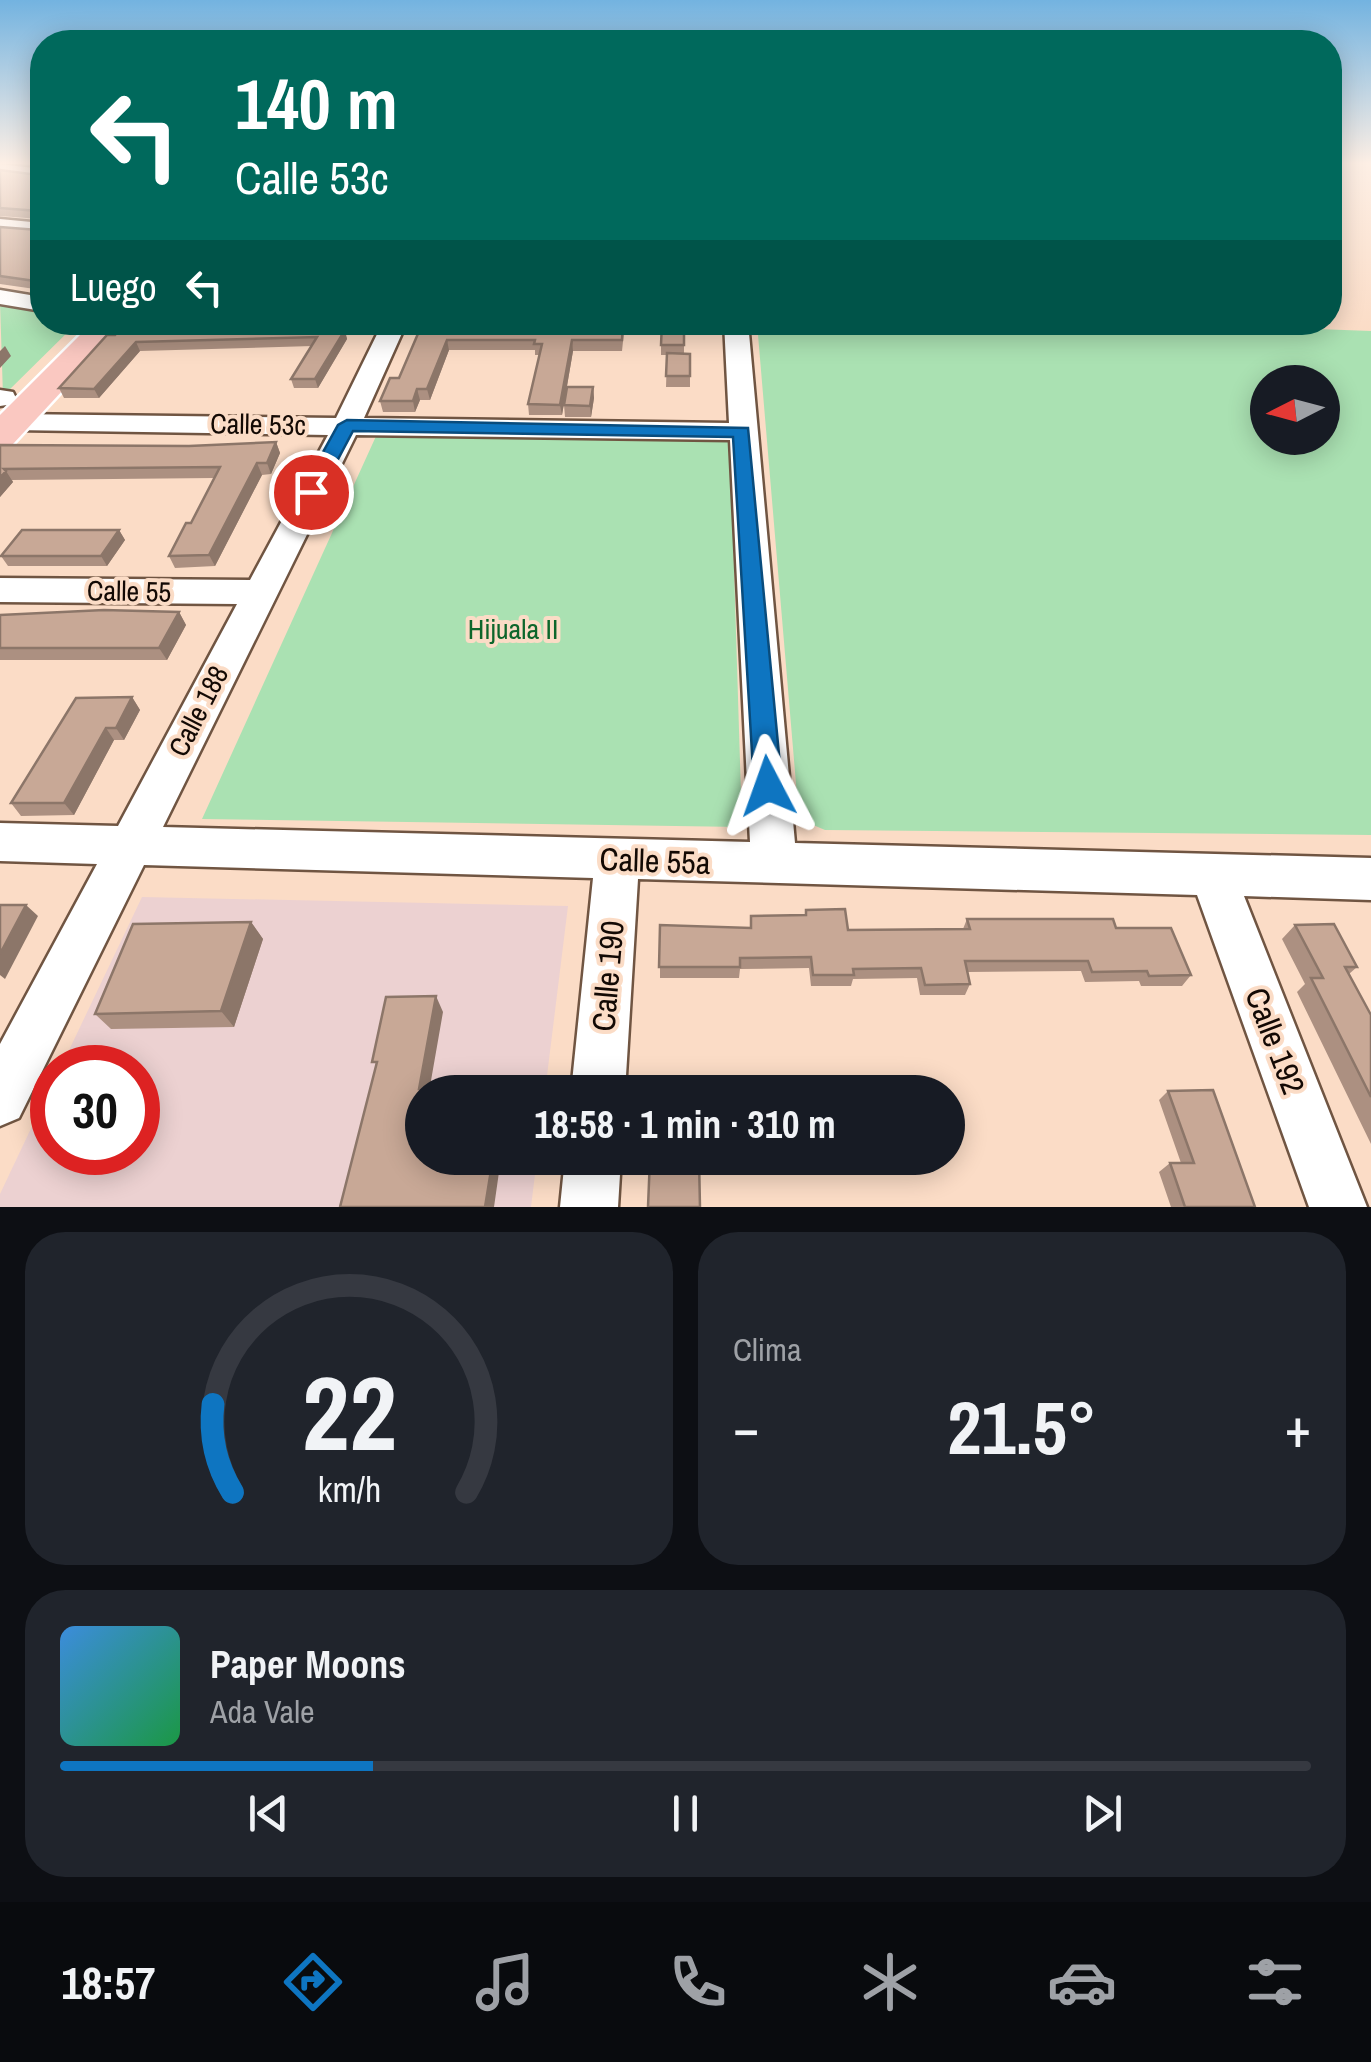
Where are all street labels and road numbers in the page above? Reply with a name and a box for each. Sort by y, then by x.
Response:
street label: Calle 53c [210,404,306,444]
street label: Calle 55 [87,571,171,611]
street label: Calle 188 [159,659,237,763]
street label: Calle 55a [599,837,712,884]
street label: Calle 190 [581,919,634,1033]
street label: Calle 192 [1236,981,1315,1100]

